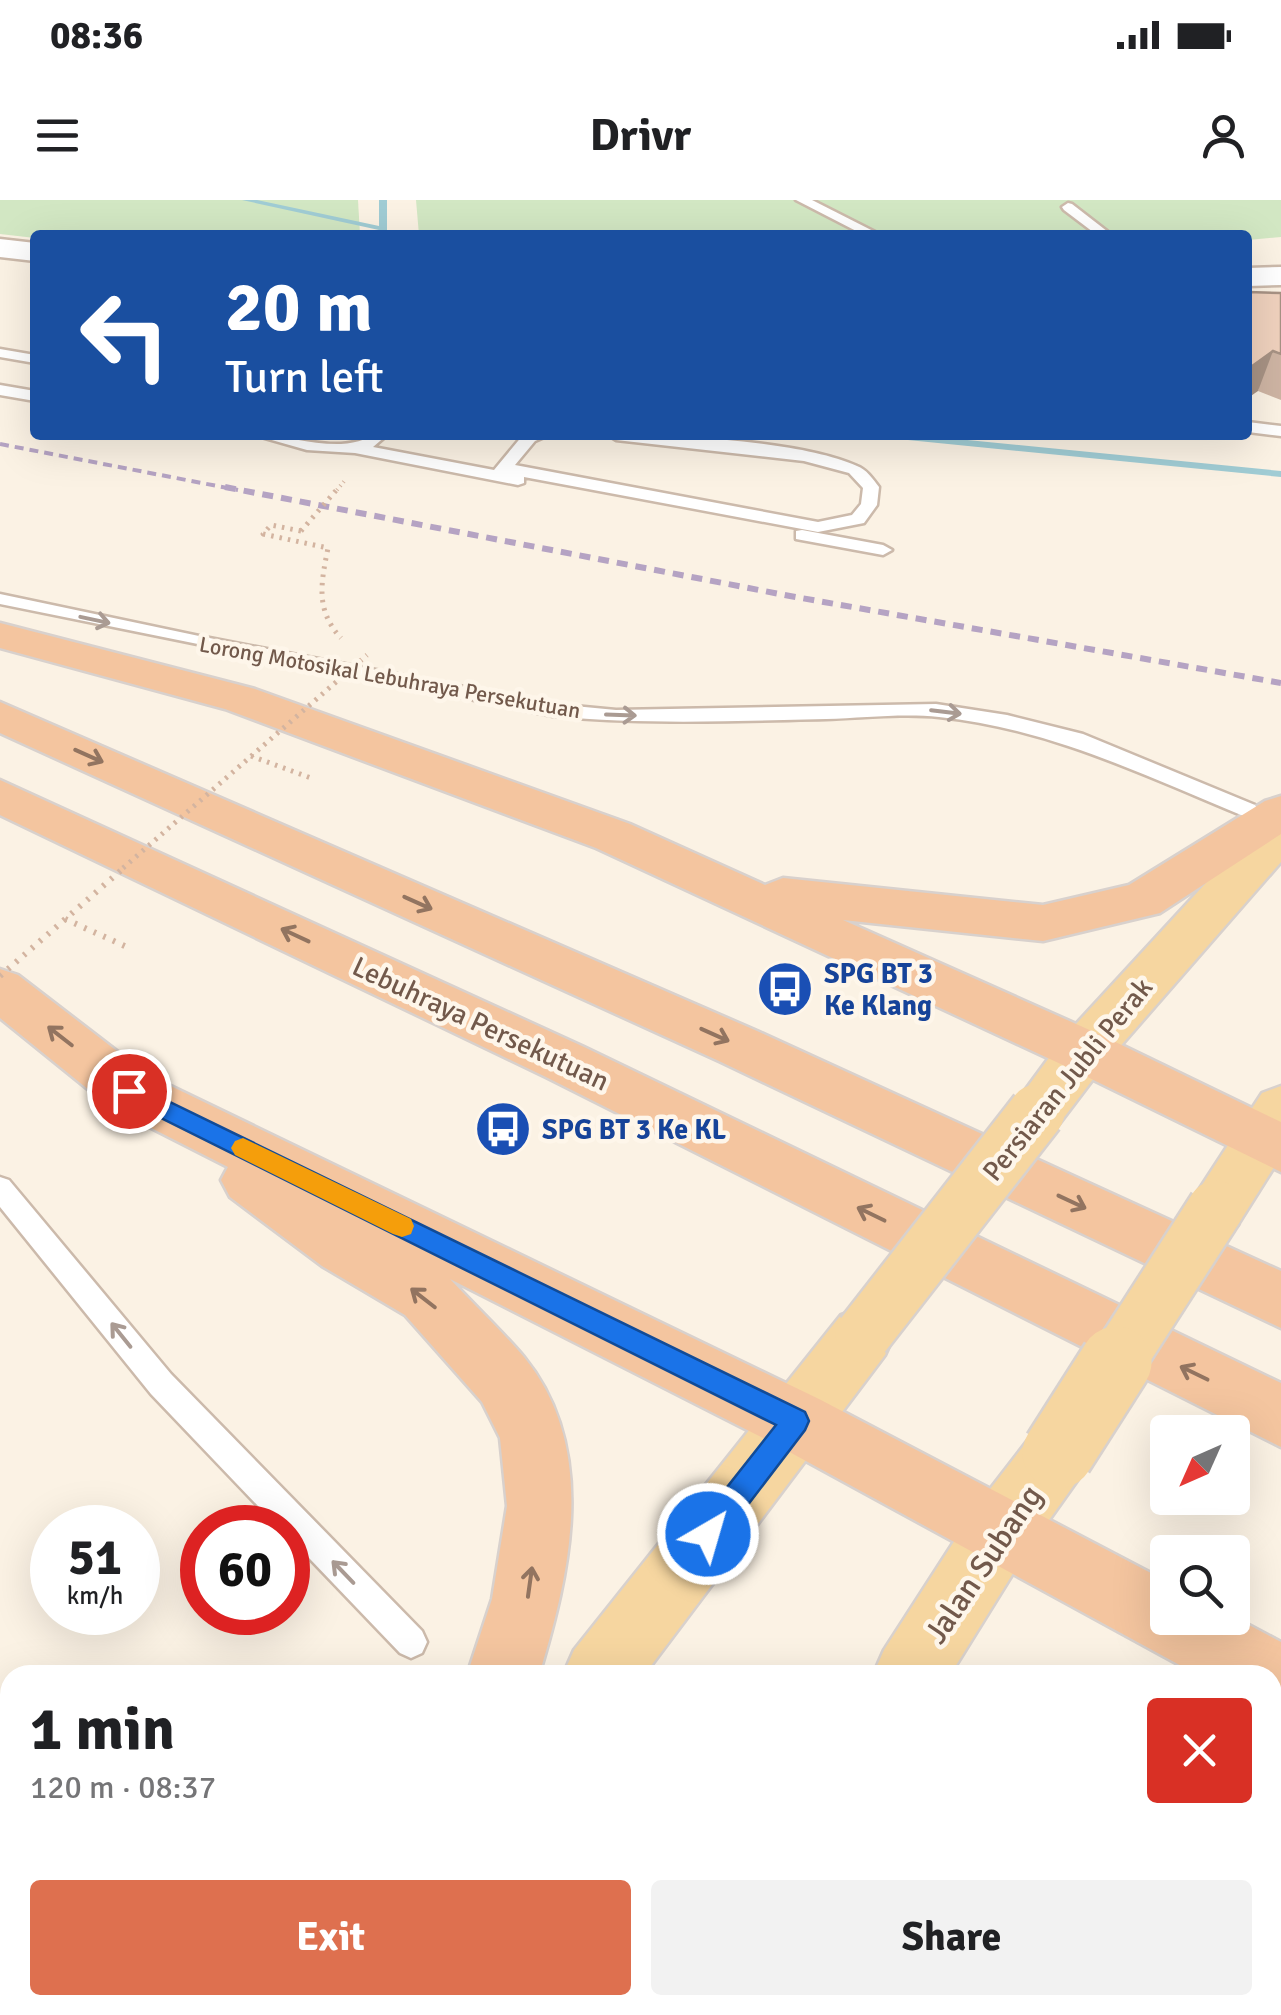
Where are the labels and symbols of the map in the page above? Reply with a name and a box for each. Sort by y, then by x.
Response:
one-way arrow [78,611,110,630]
street label: Lorong Motosikal Lebuhraya Persekutuan [197,631,583,724]
one-way arrow [929,703,962,722]
one-way arrow [605,706,637,725]
one-way arrow [73,748,104,766]
one-way arrow [402,895,433,913]
one-way arrow [281,924,311,943]
street label: Lebuhraya Persekutuan [347,949,614,1098]
place label: SPG BT 3 Ke Klang [824,957,933,1023]
bus stop icon: SPG BT 3 Ke Klang [755,959,815,1019]
street label: Persiaran Jubli Perak [976,971,1160,1188]
one-way arrow [47,1025,73,1047]
one-way arrow [699,1027,730,1045]
pin [87,1049,172,1134]
bus stop icon: SPG BT 3 Ke KL [473,1099,533,1159]
place label: SPG BT 3 Ke KL [542,1113,727,1147]
one-way arrow [1057,1194,1087,1213]
one-way arrow [857,1203,887,1222]
one-way arrow [411,1287,437,1309]
one-way arrow [110,1322,132,1348]
one-way arrow [1179,1363,1209,1382]
north arrow [1150,1415,1250,1515]
street label: Jalan Subang [916,1478,1051,1651]
position arrow [656,1482,760,1586]
speed limit sign: 60 [180,1505,310,1635]
one-way arrow [331,1560,355,1584]
one-way arrow [521,1566,539,1598]

